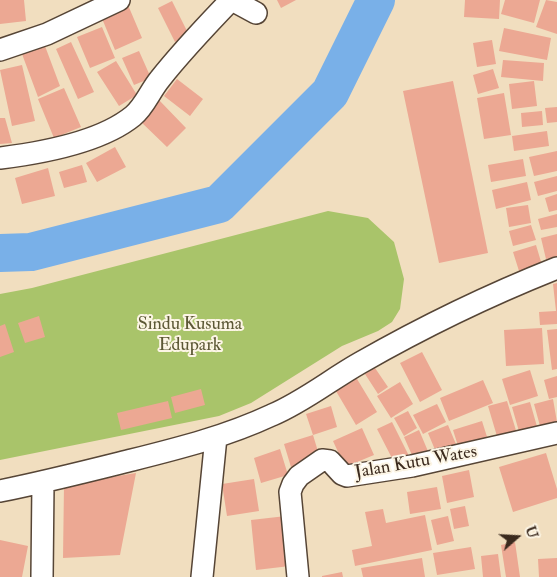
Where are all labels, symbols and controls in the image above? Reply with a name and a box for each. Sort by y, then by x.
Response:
park label: Sindu Kusuma Edupark [138,314,242,356]
street label: Jalan Kutu Wates [353,442,479,484]
north arrow [492,512,542,562]
text: U [522,524,542,540]

